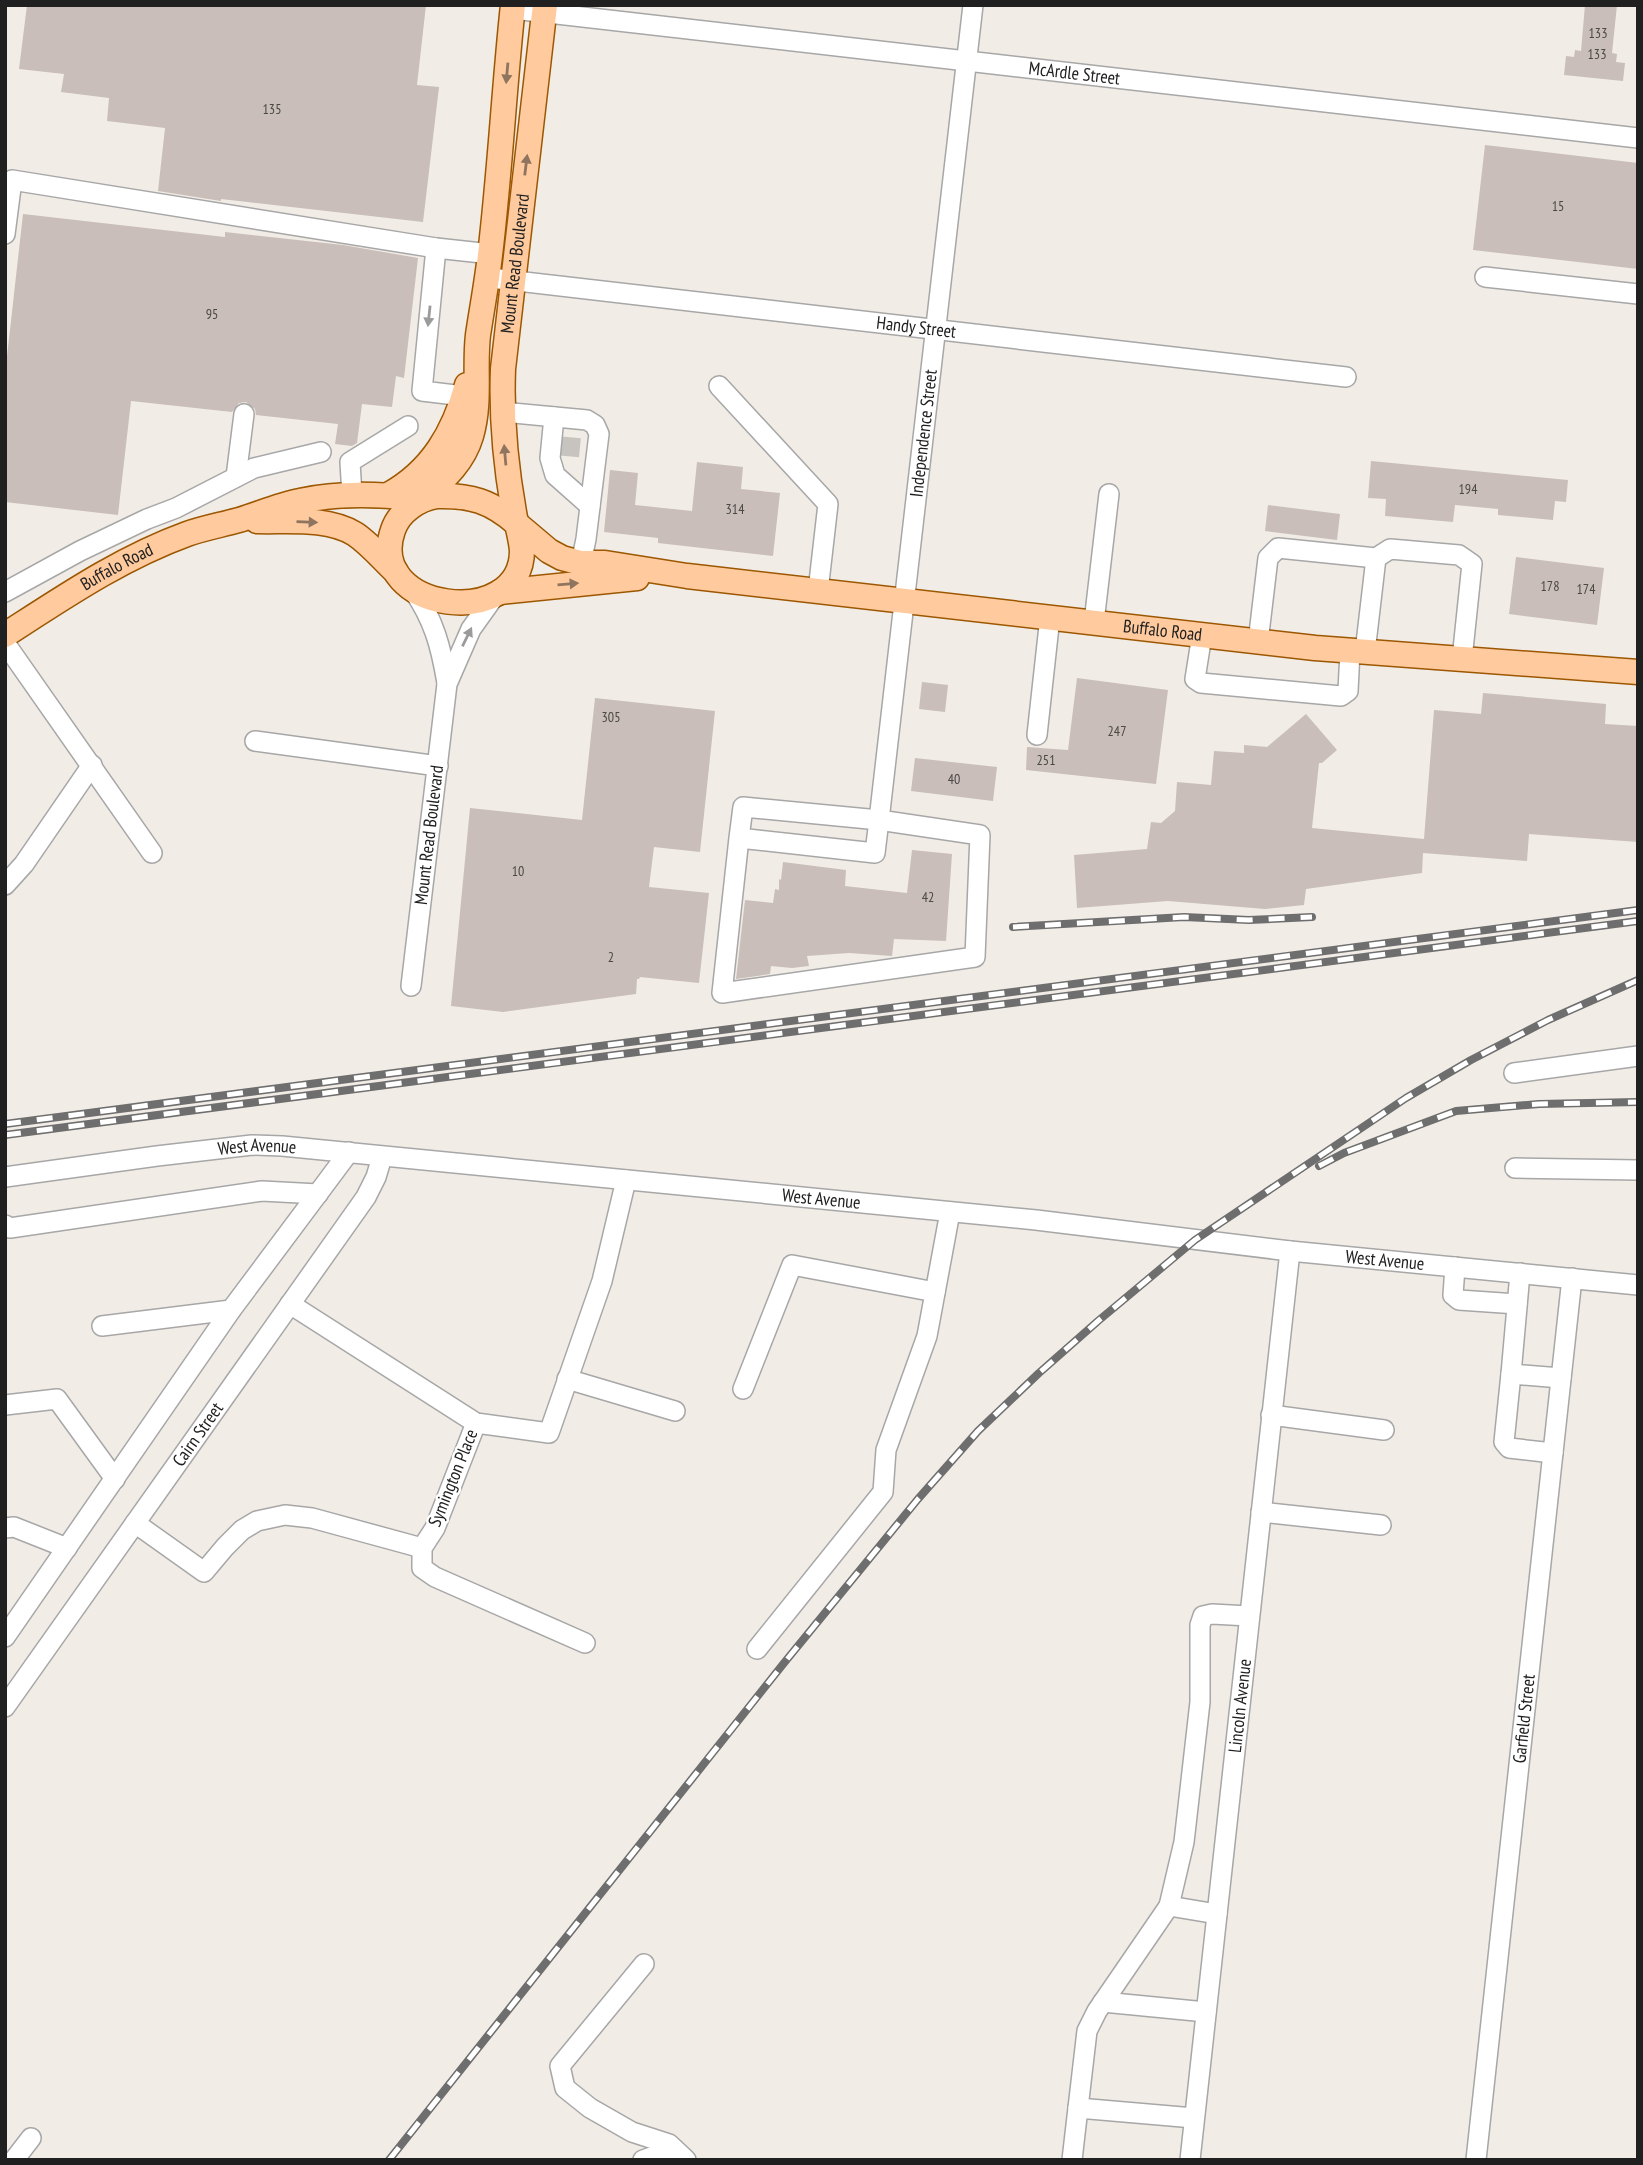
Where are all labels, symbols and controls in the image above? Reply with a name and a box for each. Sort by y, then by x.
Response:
house number: 133 [1589,24,1607,42]
house number: 133 [1588,45,1606,63]
street label: McArdle Street [1027,56,1121,90]
one-way arrow [501,62,512,84]
house number: 135 [263,100,281,118]
one-way arrow [521,153,532,175]
street label: Mount Read Boulevard [495,193,534,335]
house number: 15 [1552,197,1564,215]
house number: 95 [206,305,218,323]
one-way arrow [424,305,435,327]
street label: Handy Street [875,311,957,343]
street label: Independence Street [904,368,942,498]
one-way arrow [499,444,510,466]
house number: 194 [1459,480,1478,498]
house number: 314 [726,500,745,518]
one-way arrow [296,517,318,528]
street label: Buffalo Road [76,538,157,595]
house number: 178 [1541,577,1559,595]
one-way arrow [557,578,579,589]
house number: 174 [1577,580,1596,598]
street label: Buffalo Road [1122,614,1203,646]
one-way arrow [462,627,473,647]
house number: 305 [602,708,620,726]
house number: 247 [1108,722,1126,740]
house number: 251 [1037,751,1055,769]
street label: Mount Read Boulevard [409,764,448,906]
house number: 40 [948,770,960,788]
house number: 10 [512,862,524,880]
house number: 42 [922,888,934,906]
house number: 2 [608,948,614,966]
street label: West Avenue [216,1133,297,1160]
street label: West Avenue [781,1183,862,1214]
street label: West Avenue [1345,1245,1425,1275]
street label: Cairn Street [167,1398,228,1471]
street label: Symington Place [423,1426,483,1530]
street label: Lincoln Avenue [1223,1658,1256,1754]
street label: Garfield Street [1507,1673,1540,1764]

